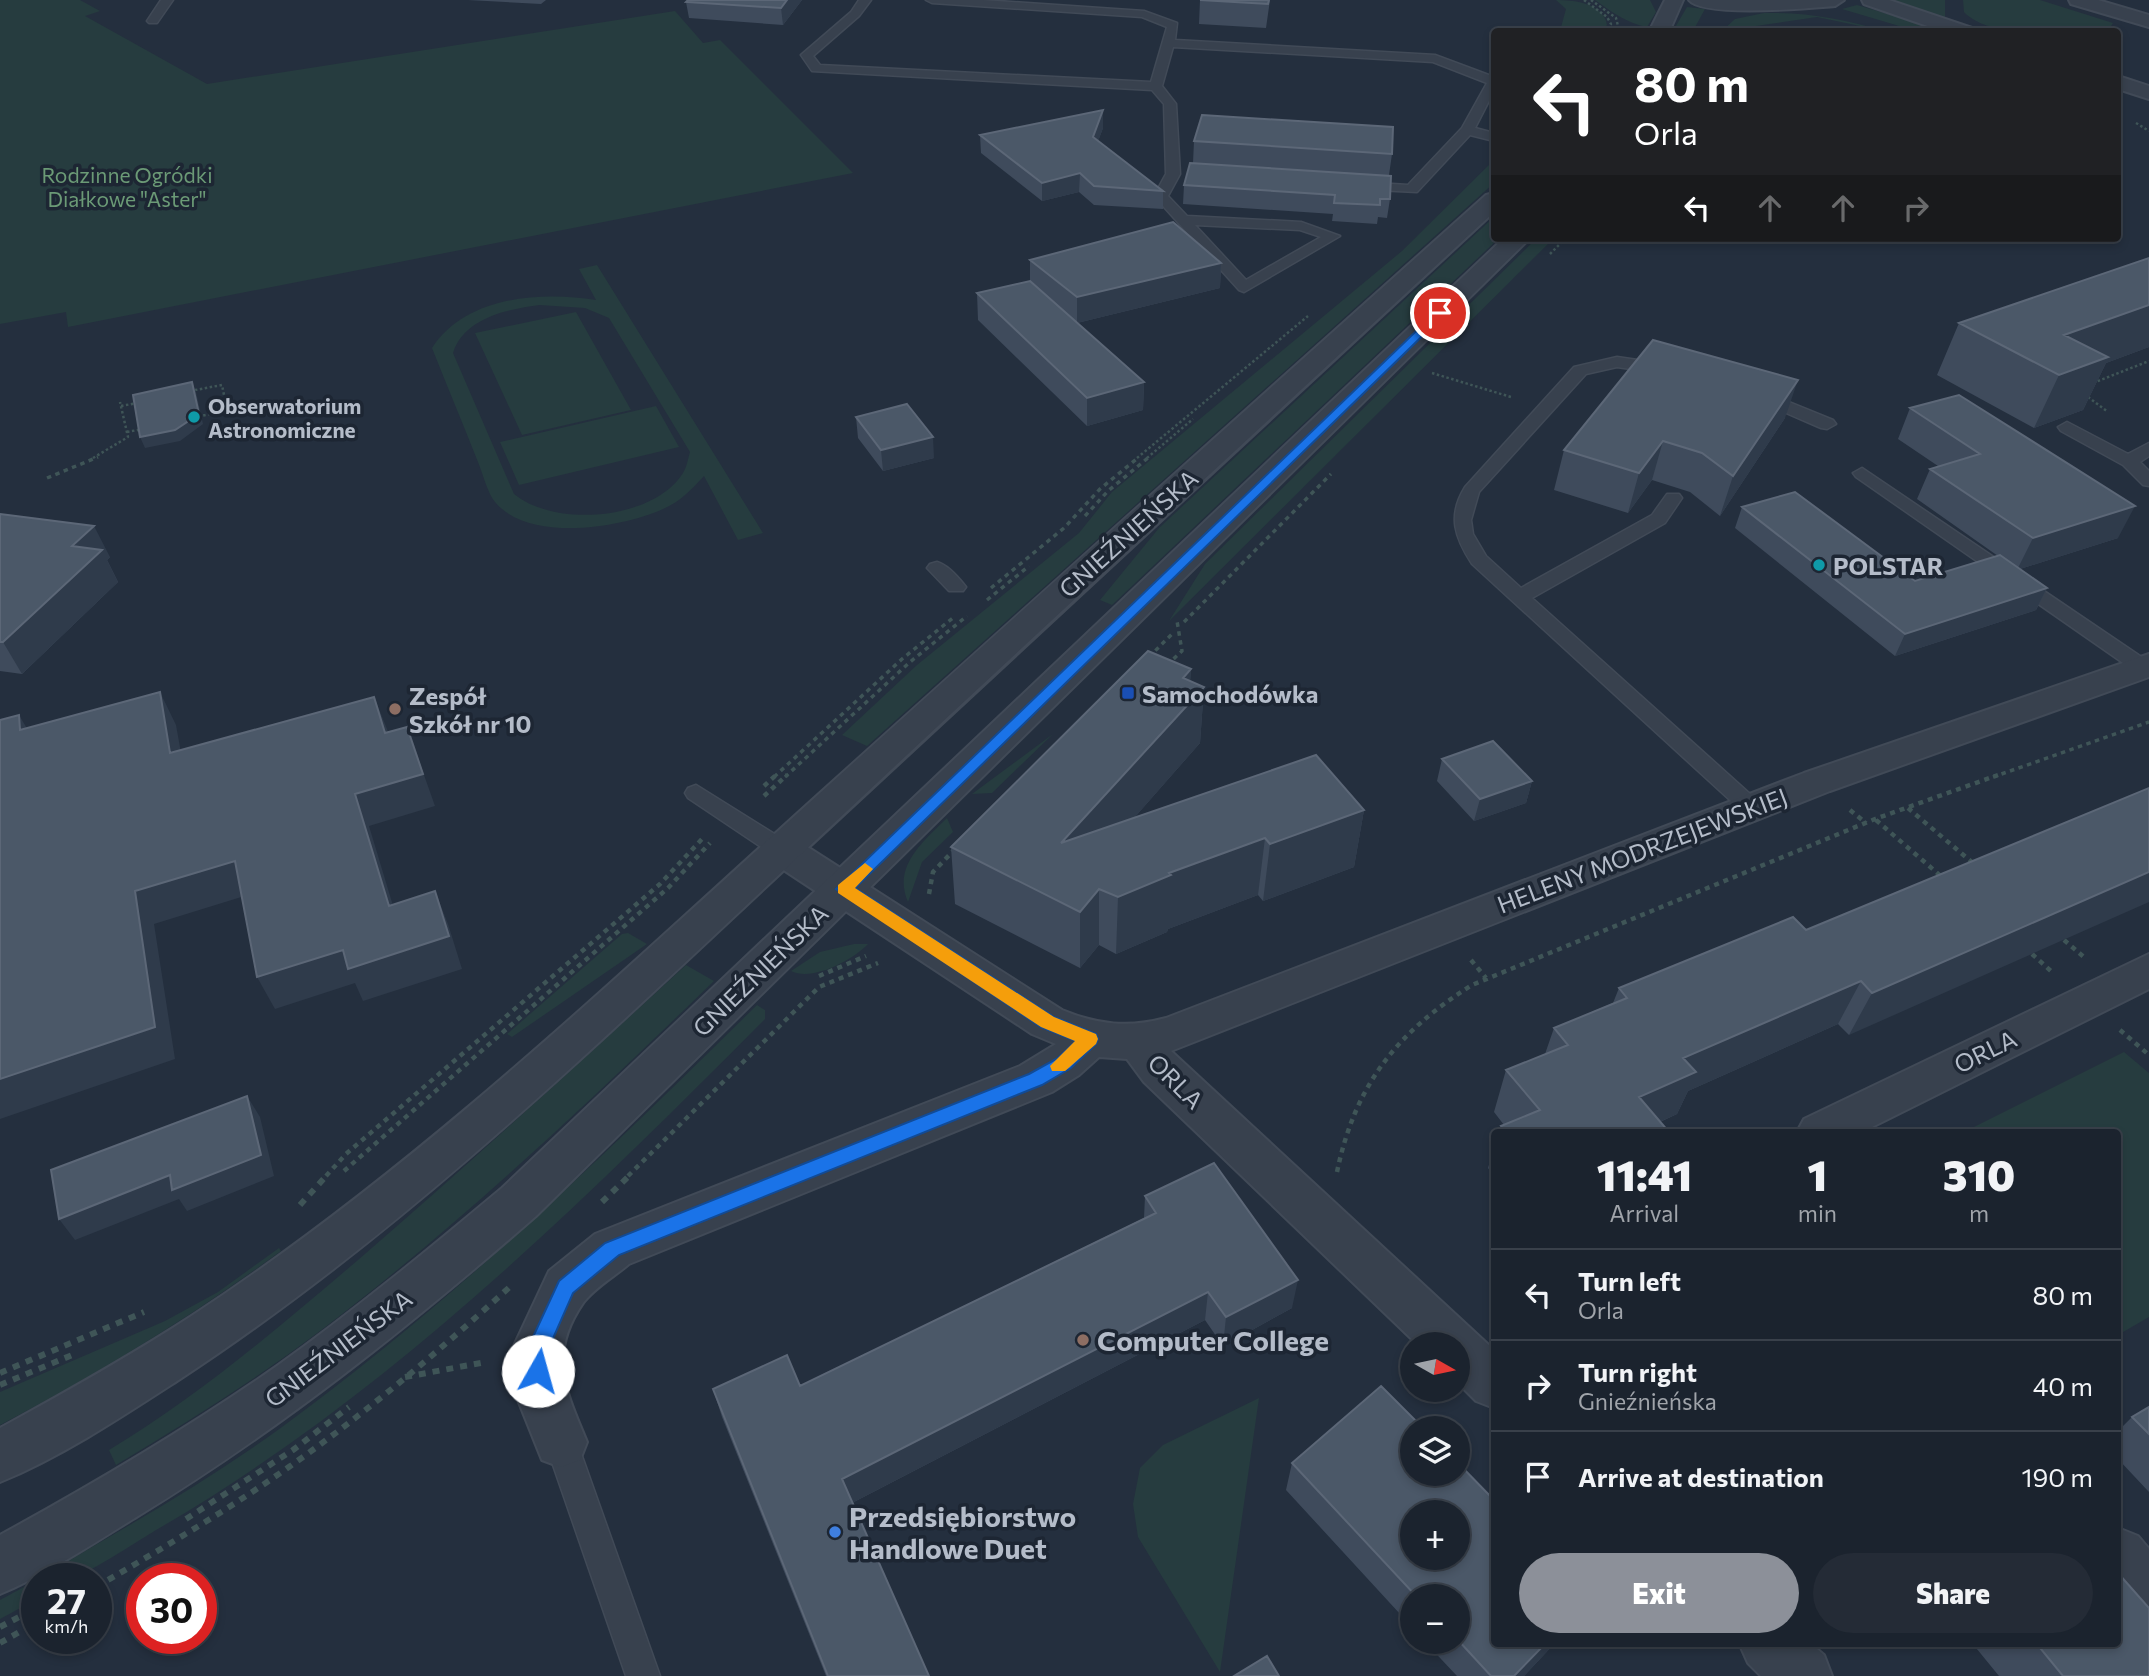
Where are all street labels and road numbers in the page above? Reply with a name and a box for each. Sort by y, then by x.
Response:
street label: GNIEŹNIEŃSKA [1053,463,1203,603]
street label: HELENY MODRZEJEWSKIEJ [1493,781,1791,919]
street label: GNIEŹNIEŃSKA [686,898,834,1042]
street label: ORLA [1949,1024,2021,1078]
street label: ORLA [1142,1047,1210,1115]
street label: GNIEŹNIEŃSKA [259,1283,417,1413]

